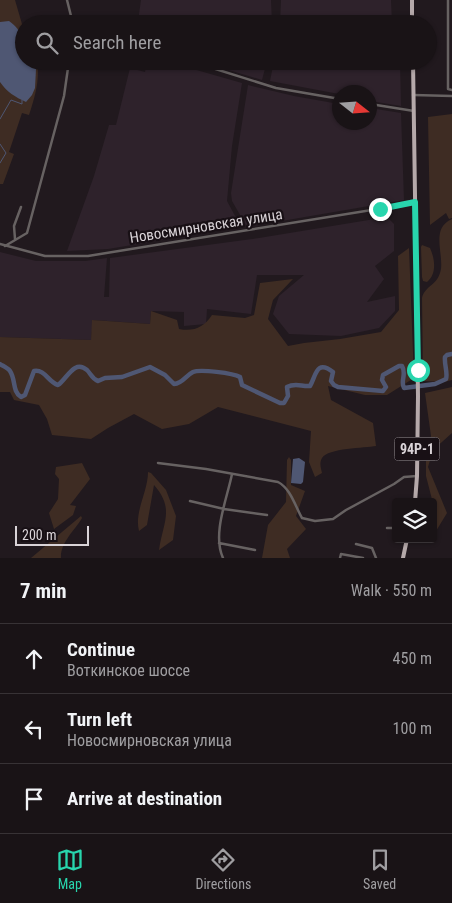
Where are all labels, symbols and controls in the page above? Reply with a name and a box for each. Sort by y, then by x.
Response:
search box [15,15,437,70]
icon: search [33,29,61,57]
text: Search here [73,31,161,54]
north arrow [332,85,377,130]
route end [369,198,392,221]
street label: Новосмирновская улица [128,205,284,247]
route start [407,359,430,382]
road number: 94Р-1 [394,438,440,460]
map controls [392,498,437,543]
button: layers [392,498,437,543]
scale bar [15,523,89,546]
text: 200 m [22,527,57,543]
text: 7 min [20,579,67,603]
text: Walk · 550 m [351,581,432,600]
text: Continue [67,638,135,661]
icon: ahead [20,645,48,673]
text: 450 m [393,649,432,668]
text: Воткинское шоссе [67,661,190,680]
text: Turn left [67,708,132,731]
icon: left [20,715,48,743]
text: 100 m [393,719,432,738]
text: Новосмирновская улица [67,731,232,750]
icon: arrive [20,785,48,813]
text: Arrive at destination [67,787,222,810]
tab: Map [56,846,84,892]
tab: Directions [195,846,251,892]
tab: Saved [363,846,396,892]

